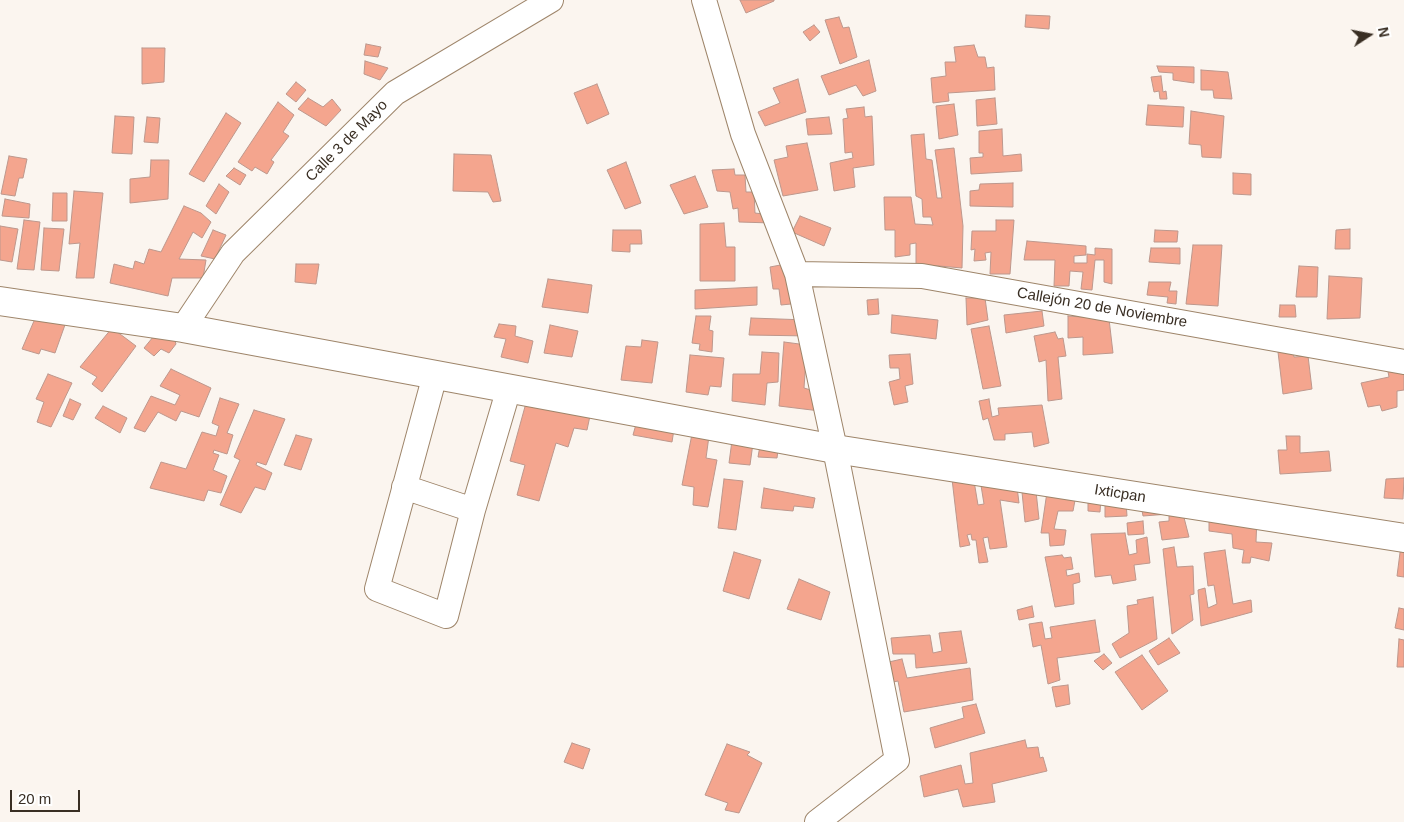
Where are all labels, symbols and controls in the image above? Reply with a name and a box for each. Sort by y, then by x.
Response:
north arrow [1344,10,1394,60]
text: N [1375,26,1393,39]
street label: Calle 3 de Mayo [302,96,392,186]
street label: Callejón 20 de Noviembre [1015,284,1189,332]
street label: Ixticpan [1093,481,1147,507]
scale bar [12,780,82,812]
text: 20 m [18,790,51,807]

